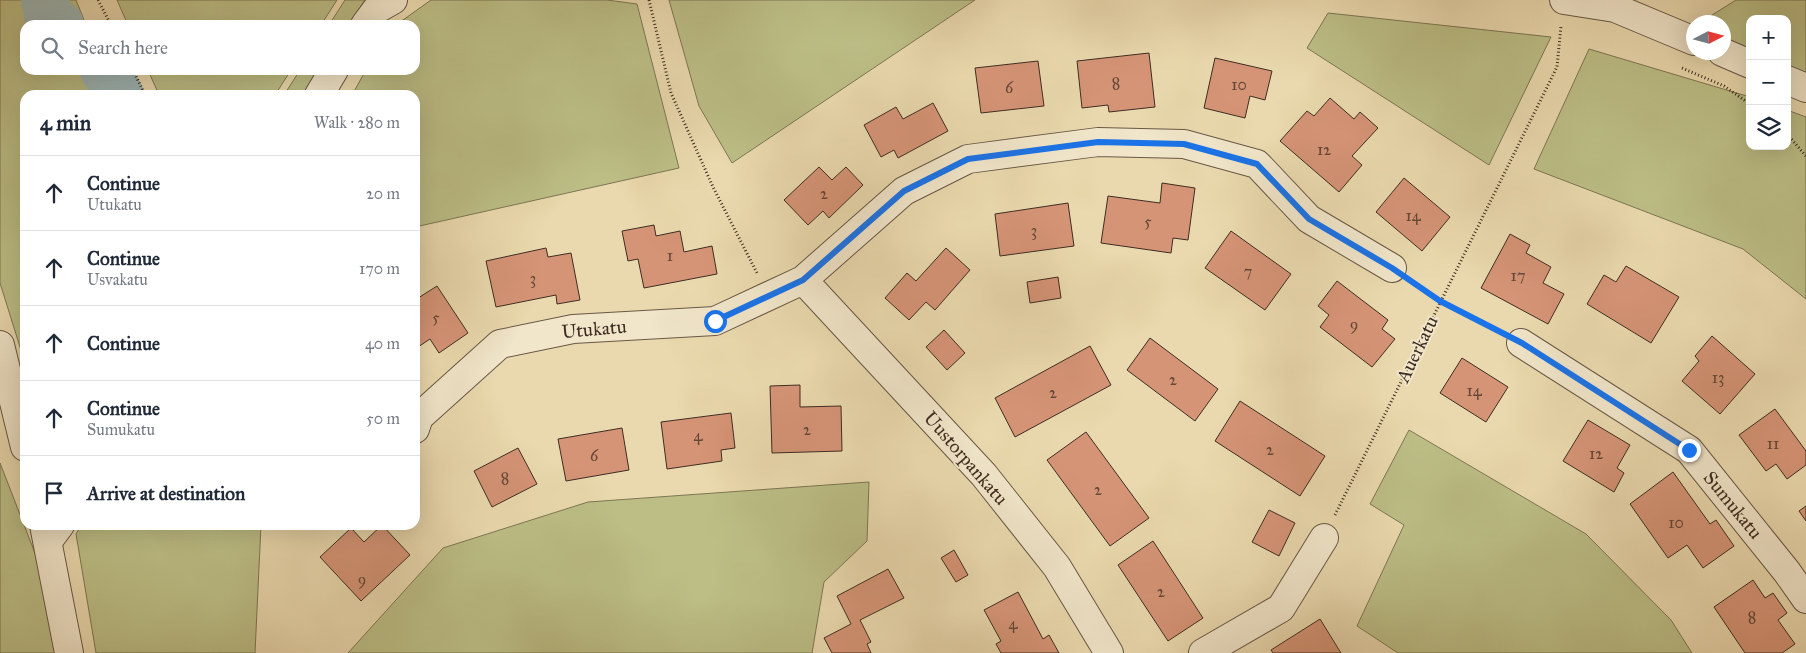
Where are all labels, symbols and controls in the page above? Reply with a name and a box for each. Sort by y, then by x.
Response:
north arrow [1686,15,1731,60]
map controls [1746,15,1791,150]
button: + [1746,15,1791,60]
search box [20,20,420,75]
icon: search [38,34,66,62]
text: Search here [78,36,168,59]
button: − [1746,60,1791,105]
house number: 8 [1112,74,1120,93]
house number: 10 [1231,75,1247,94]
house number: 6 [1005,78,1014,97]
button: layers [1746,105,1791,150]
text: 4 min [40,110,91,136]
text: Walk · 280 m [314,113,400,132]
house number: 12 [1317,140,1331,159]
text: Continue [87,172,160,195]
icon: ahead [40,179,68,207]
text: 20 m [366,184,400,203]
house number: 2 [820,184,828,203]
text: Utukatu [87,195,142,214]
house number: 14 [1405,206,1422,225]
house number: 5 [1144,212,1152,231]
house number: 3 [1031,221,1037,240]
house number: 1 [667,246,673,265]
text: Continue [87,247,160,270]
icon: ahead [40,254,68,282]
text: 170 m [359,259,400,278]
house number: 7 [1244,262,1252,281]
house number: 17 [1511,266,1525,285]
house number: 3 [530,269,536,288]
text: Usvakatu [87,270,148,289]
house number: 5 [432,308,440,327]
route start [704,310,727,333]
street label: Auerkatu [1391,312,1443,387]
street label: Utukatu [561,315,627,343]
house number: 9 [1350,315,1358,334]
icon: ahead [40,329,68,357]
text: Continue [87,332,160,355]
text: 40 m [365,334,400,353]
house number: 13 [1712,368,1724,387]
house number: 2 [1169,370,1177,389]
house number: 14 [1466,381,1483,400]
house number: 2 [1049,383,1057,402]
text: Continue [87,397,160,420]
icon: ahead [40,404,68,432]
street label: Uustorpankatu [919,406,1013,510]
text: 50 m [366,409,400,428]
text: Sumukatu [87,420,155,439]
house number: 2 [803,420,811,439]
house number: 4 [694,426,704,445]
house number: 11 [1767,434,1779,453]
route end [1678,439,1701,462]
house number: 2 [1266,440,1274,459]
house number: 12 [1589,444,1603,463]
house number: 6 [590,446,599,465]
street label: Sumukatu [1699,466,1767,544]
house number: 8 [501,469,509,488]
icon: arrive [40,479,68,507]
house number: 2 [1094,480,1102,499]
text: Arrive at destination [87,482,245,505]
house number: 10 [1668,513,1684,532]
house number: 9 [358,570,366,589]
house number: 2 [1157,582,1165,601]
house number: 8 [1748,608,1756,627]
house number: 4 [1009,614,1019,633]

